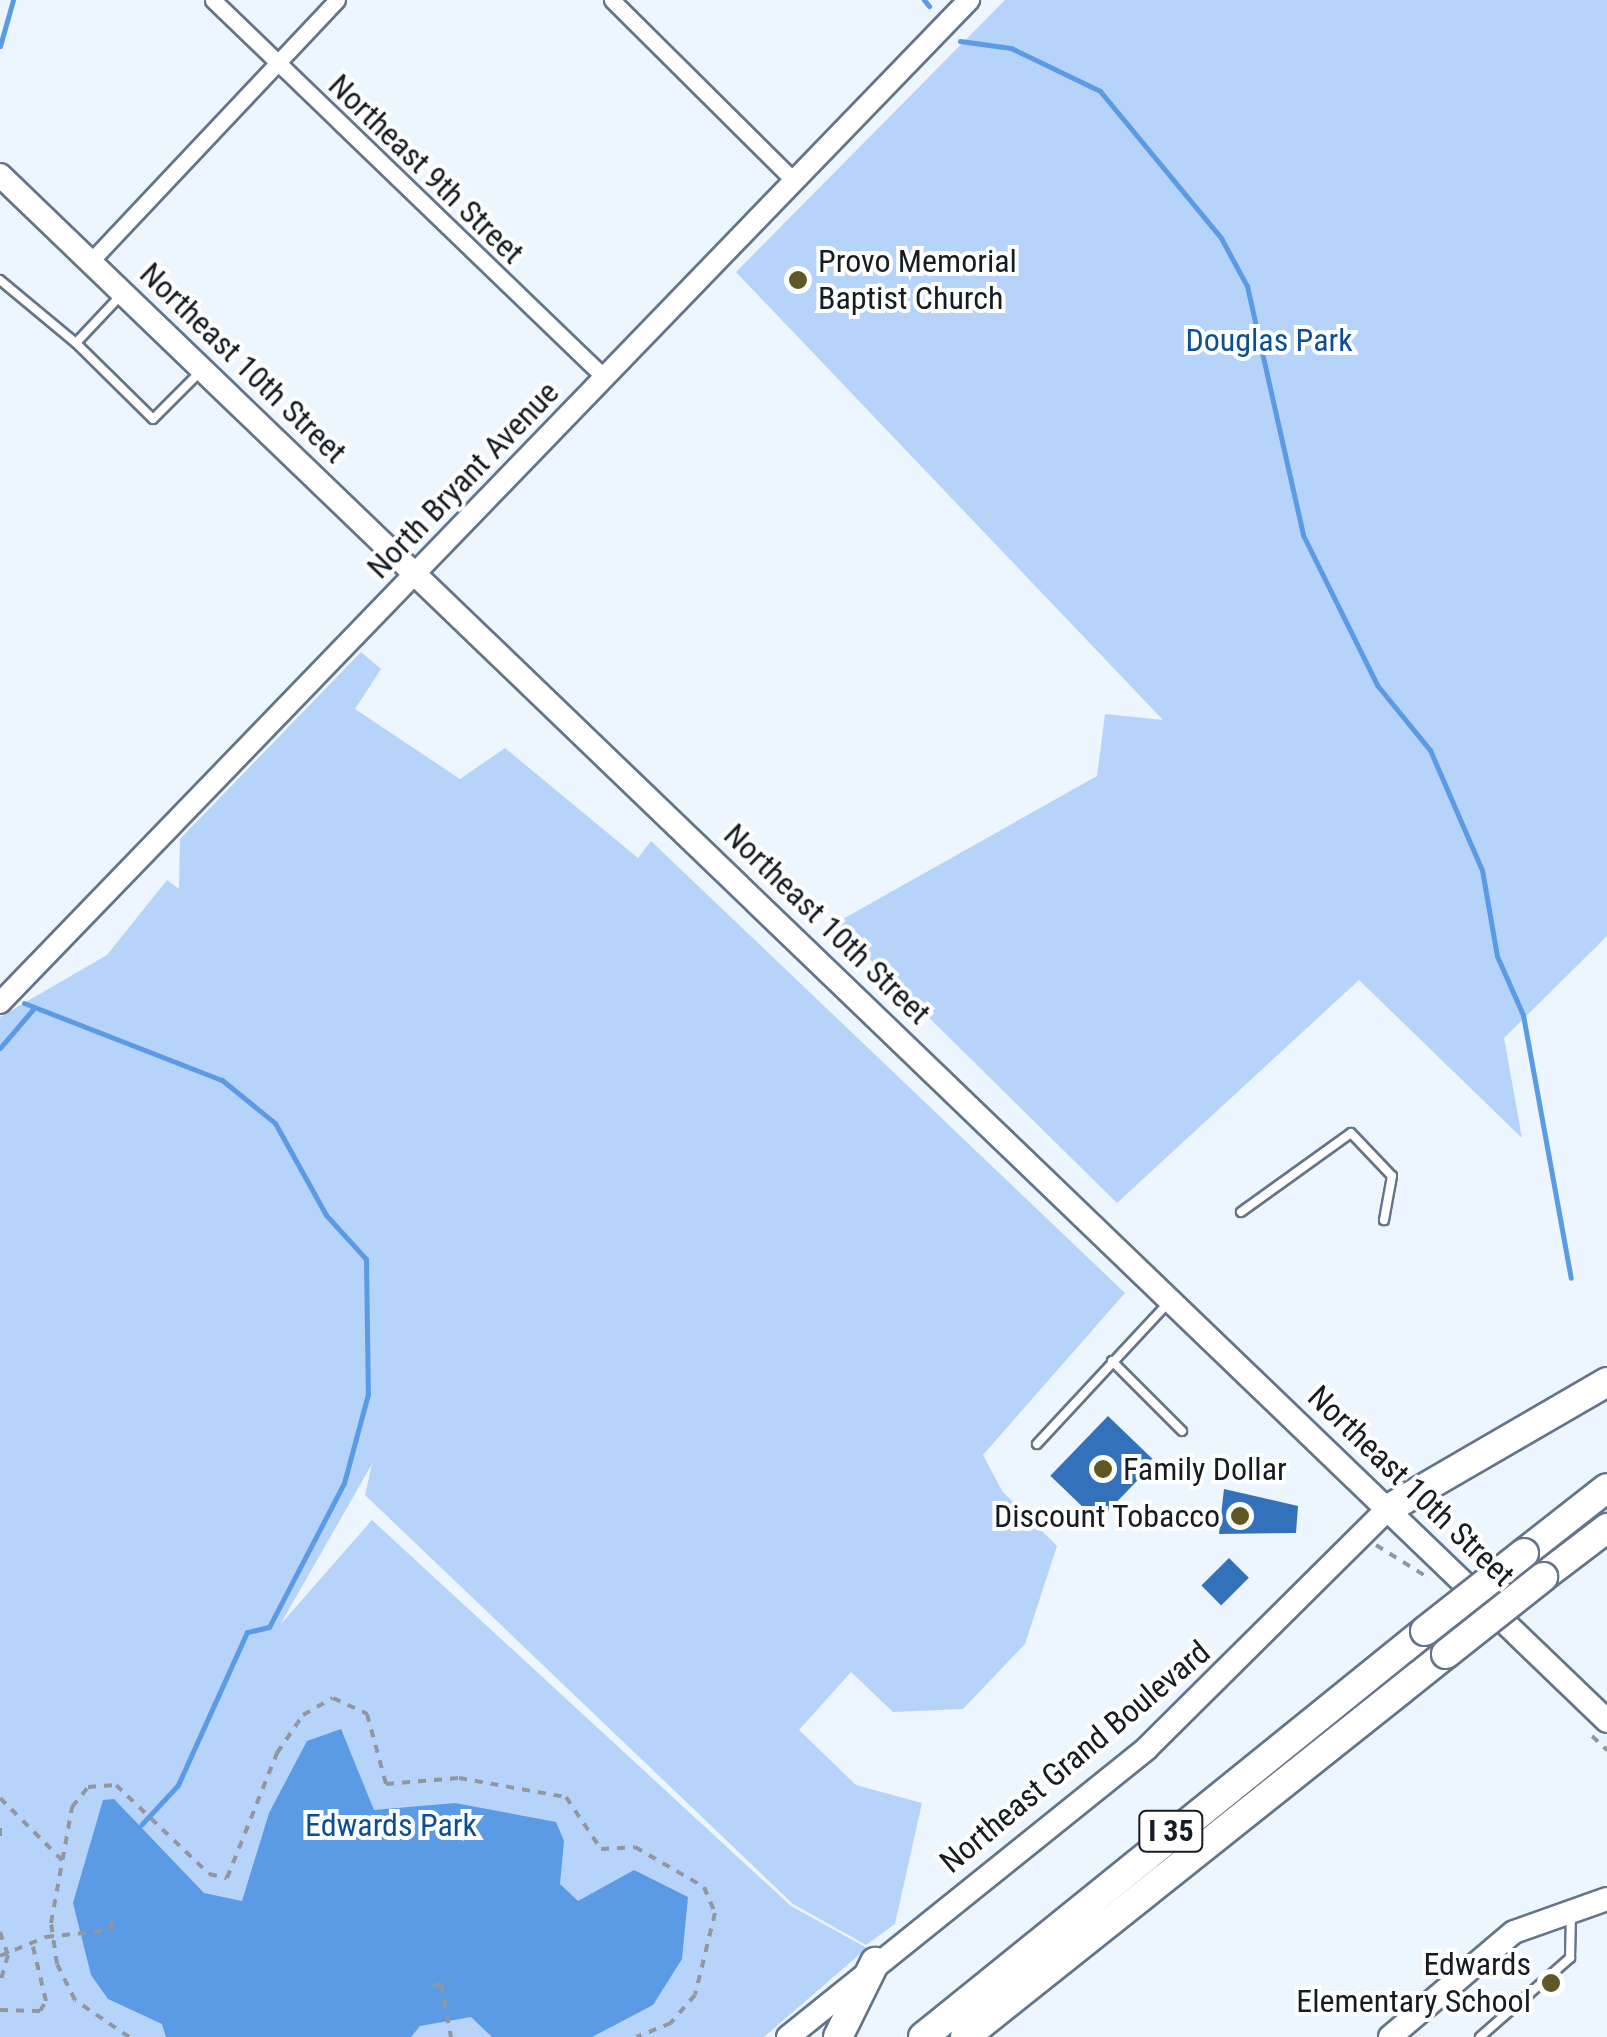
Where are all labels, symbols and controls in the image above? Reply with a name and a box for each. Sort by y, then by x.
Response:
street label: Northeast 9th Street [321,66,531,272]
place label: Provo Memorial Baptist Church [818,243,1017,318]
street label: Northeast 10th Street [132,255,354,471]
marker: Provo Memorial Baptist Church [787,269,809,291]
park label: Douglas Park [1185,321,1353,359]
street label: North Bryant Avenue [359,373,567,587]
street label: Northeast 10th Street [716,816,938,1032]
street label: Northeast 10th Street [1300,1378,1522,1594]
place label: Family Dollar [1123,1450,1287,1488]
marker: Family Dollar [1092,1458,1114,1480]
place label: Discount Tobacco [993,1497,1220,1535]
marker: Discount Tobacco [1229,1505,1251,1527]
street label: Northeast Grand Boulevard [932,1633,1218,1881]
park label: Edwards Park [305,1806,477,1844]
road number: I 35 [1136,1806,1206,1856]
place label: Edwards Elementary School [1296,1946,1531,2021]
marker: Edwards Elementary School [1540,1972,1562,1994]

